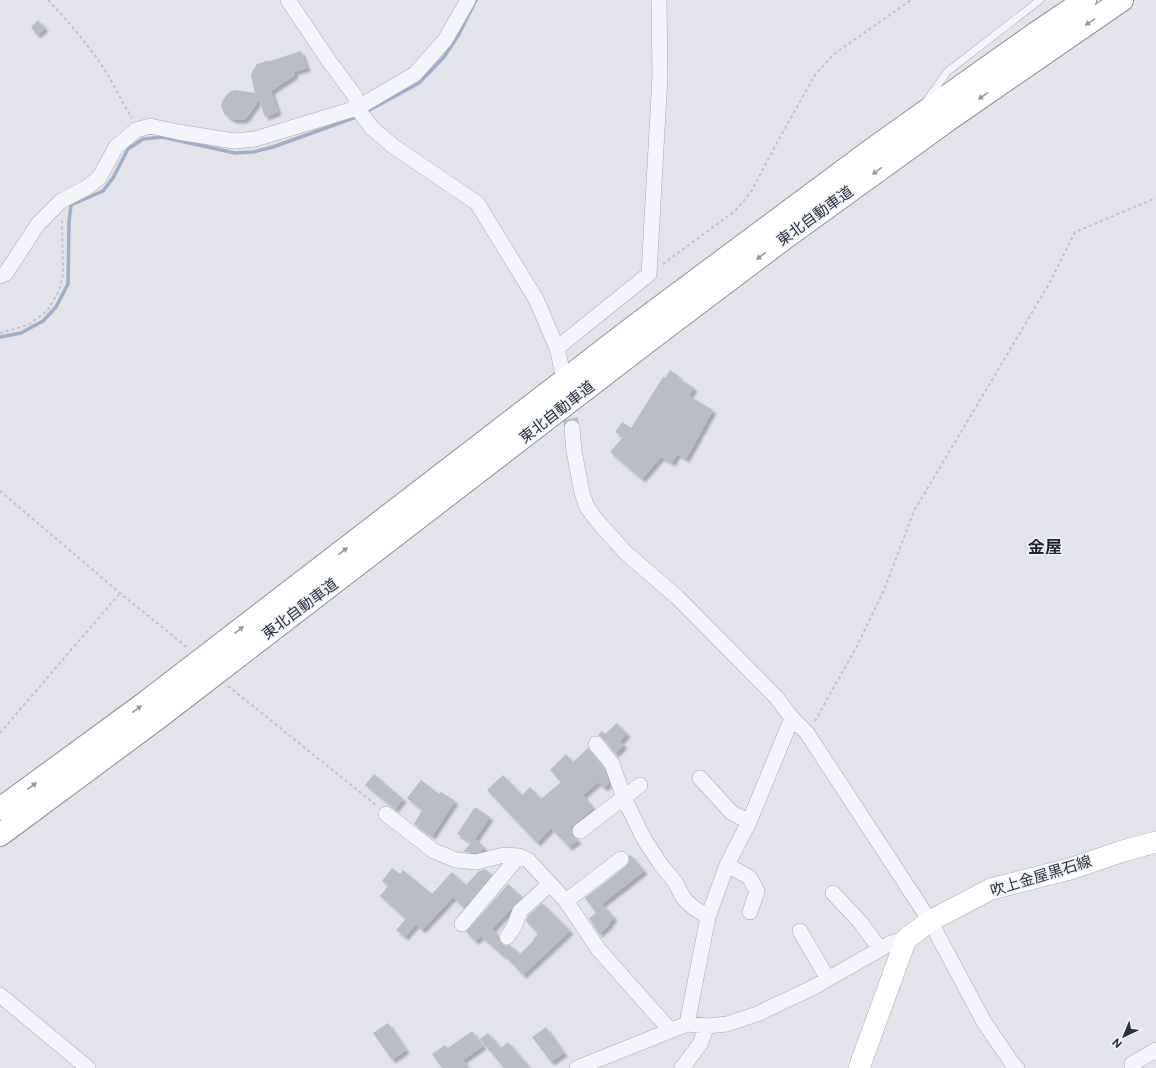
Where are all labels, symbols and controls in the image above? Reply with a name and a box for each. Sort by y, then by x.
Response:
one-way arrow [1085,18,1095,26]
one-way arrow [978,92,988,100]
one-way arrow [872,167,883,176]
street label: 東北自動車道 [773,181,856,249]
one-way arrow [755,252,766,261]
street label: 東北自動車道 [515,376,597,446]
district label: 金屋 [1028,536,1062,557]
one-way arrow [337,546,348,555]
street label: 東北自動車道 [258,574,341,642]
one-way arrow [234,625,245,634]
one-way arrow [131,705,142,713]
one-way arrow [26,782,37,790]
street label: 吹上金屋黒石線 [988,851,1094,899]
north arrow [1104,1016,1144,1056]
text: N [1109,1036,1124,1051]

